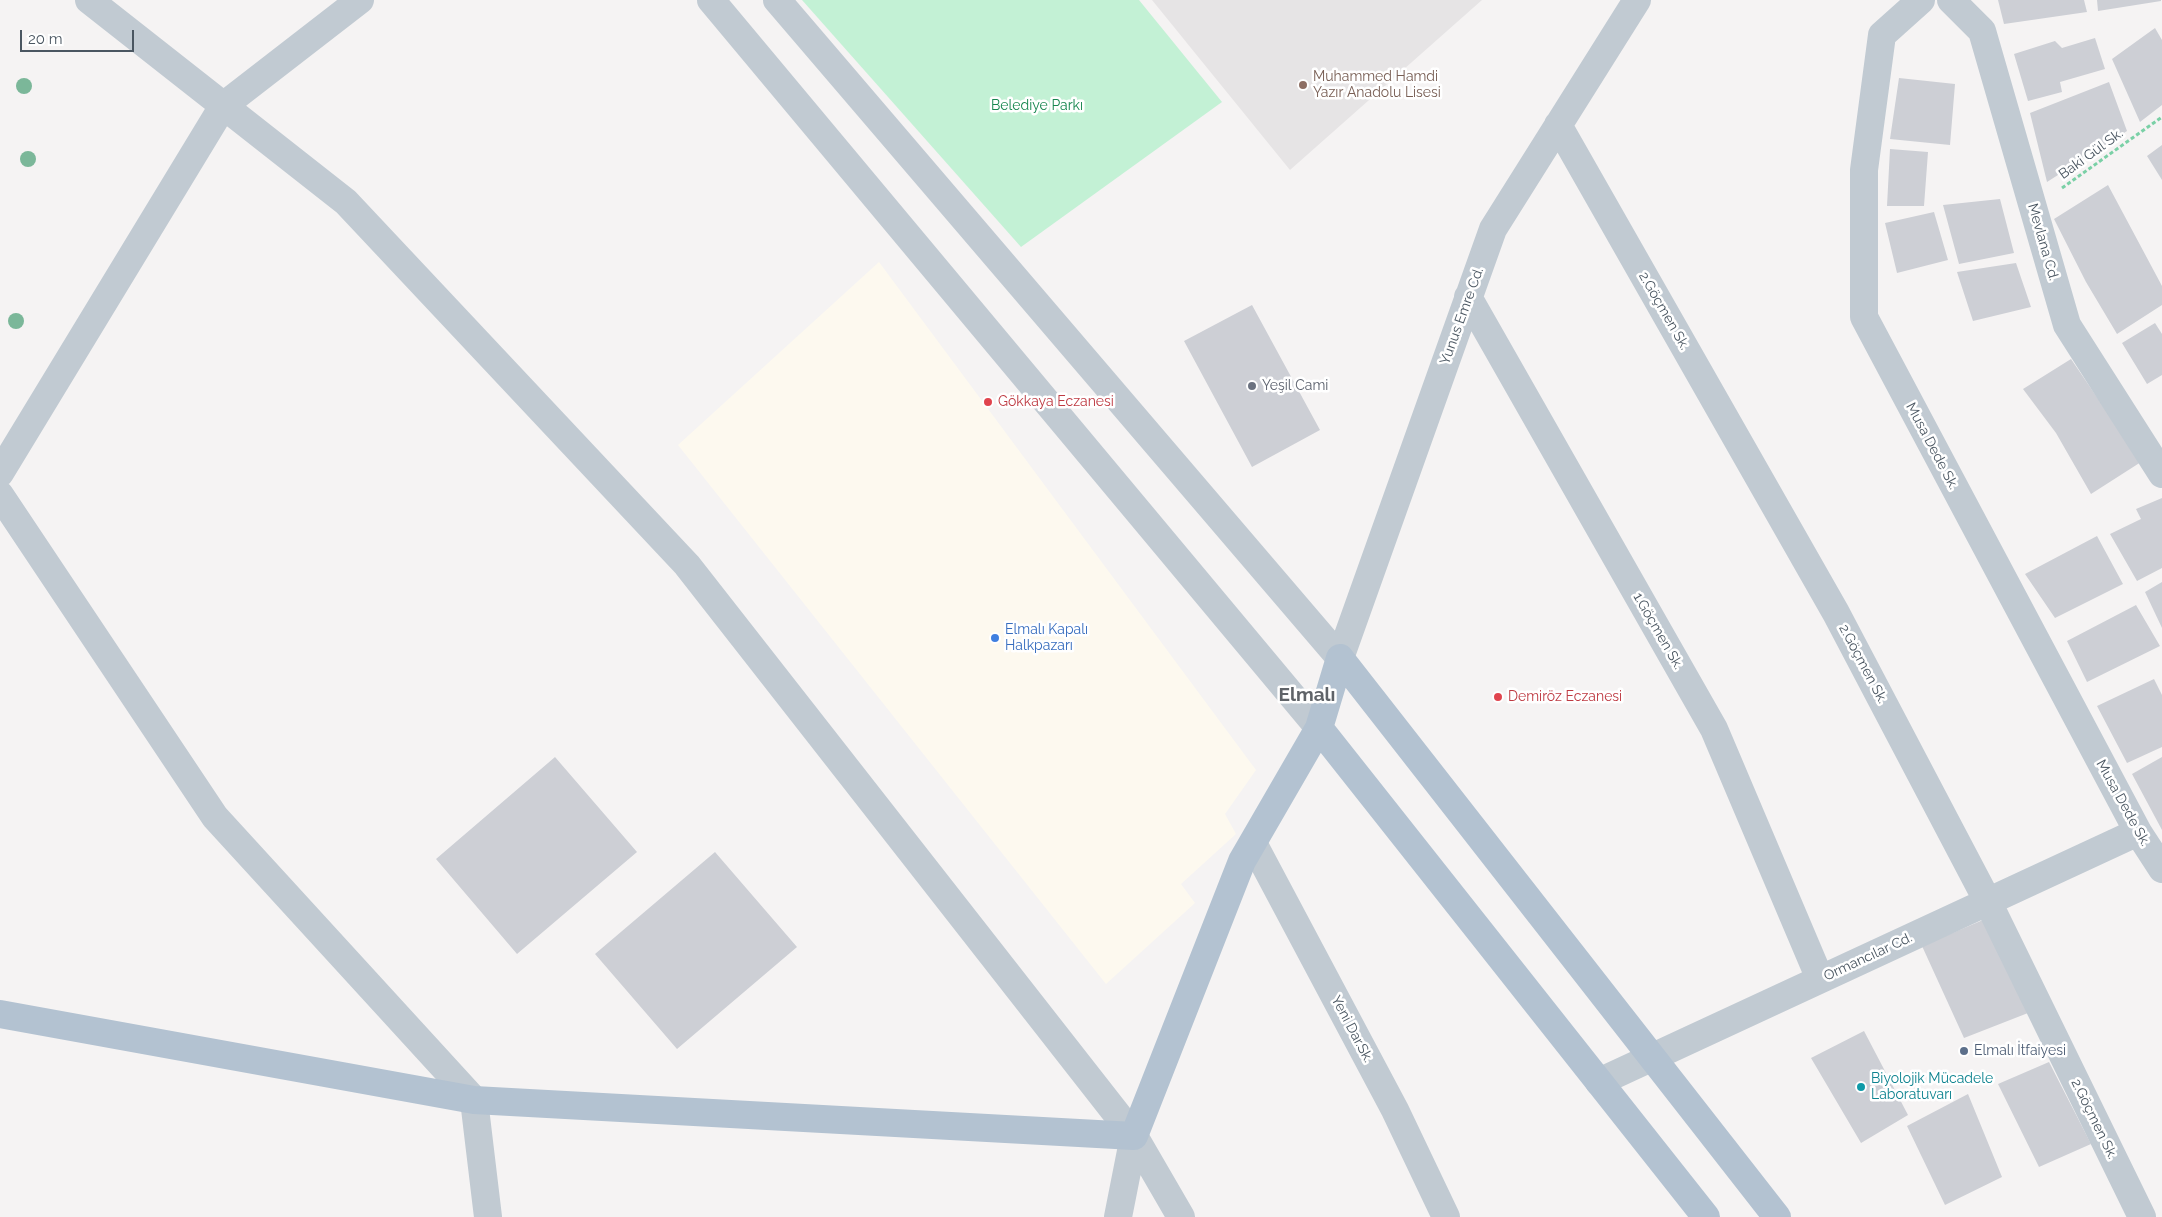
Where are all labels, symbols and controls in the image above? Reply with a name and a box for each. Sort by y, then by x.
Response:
scale bar [22,20,136,52]
text: 20 m [28,30,63,48]
place label: Muhammed Hamdi Yazır Anadolu Lisesi [1313,69,1441,102]
marker: Muhammed Hamdi Yazır Anadolu Lisesi [1297,79,1309,91]
park label: Belediye Parkı [991,98,1083,114]
street label: Baki Gül Sk. [2056,125,2126,183]
street label: Mevlana Cd. [2024,202,2062,282]
street label: Yunus Emre Cd. [1437,265,1487,367]
street label: 2.Göçmen Sk. [1635,269,1693,353]
place label: Yeşil Cami [1262,378,1328,394]
marker: Yeşil Cami [1246,380,1258,392]
place label: Gökkaya Eczanesi [998,394,1114,410]
marker: Gökkaya Eczanesi [982,396,994,408]
street label: Musa Dede Sk. [1902,400,1962,492]
street label: 1.Göçmen Sk. [1629,590,1687,672]
place label: Elmalı Kapalı Halkpazarı [1005,622,1088,654]
street label: 2.Göçmen Sk. [1835,622,1891,706]
marker: Elmalı Kapalı Halkpazarı [989,632,1001,644]
district label: Elmalı [1279,684,1335,706]
place label: Demiröz Eczanesi [1508,689,1622,705]
marker: Demiröz Eczanesi [1492,691,1504,703]
street label: Musa Dede Sk. [2092,757,2154,849]
street label: Ormancılar Cd. [1821,929,1915,985]
street label: Yeni Dar.Sk. [1327,993,1377,1065]
place label: Elmalı İtfaiyesi [1974,1043,2066,1059]
marker: Elmalı İtfaiyesi [1958,1045,1970,1057]
place label: Biyolojik Mücadele Laboratuvarı [1871,1071,1993,1104]
street label: 2.Göçmen Sk. [2067,1076,2121,1162]
marker: Biyolojik Mücadele Laboratuvarı [1855,1081,1867,1093]

